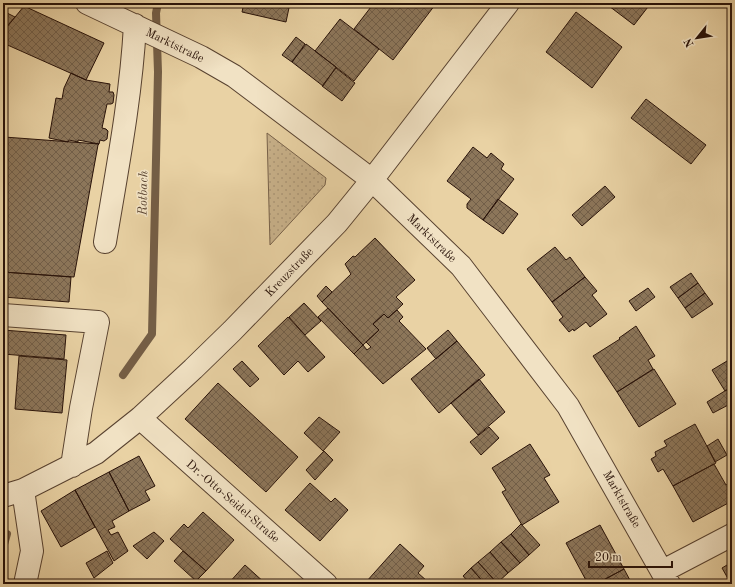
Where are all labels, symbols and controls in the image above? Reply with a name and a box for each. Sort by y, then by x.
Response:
north arrow [677,18,717,58]
street label: Marktstraße [143,27,206,65]
text: N [682,35,697,49]
water label: Rotbach [137,170,150,217]
street label: Marktstraße [404,212,459,265]
street label: Kreuzstraße [263,245,316,300]
street label: Dr.-Otto-Seidel-Straße [183,458,282,546]
street label: Marktstraße [600,469,642,530]
scale bar [589,543,672,569]
text: 20 m [595,552,622,564]

